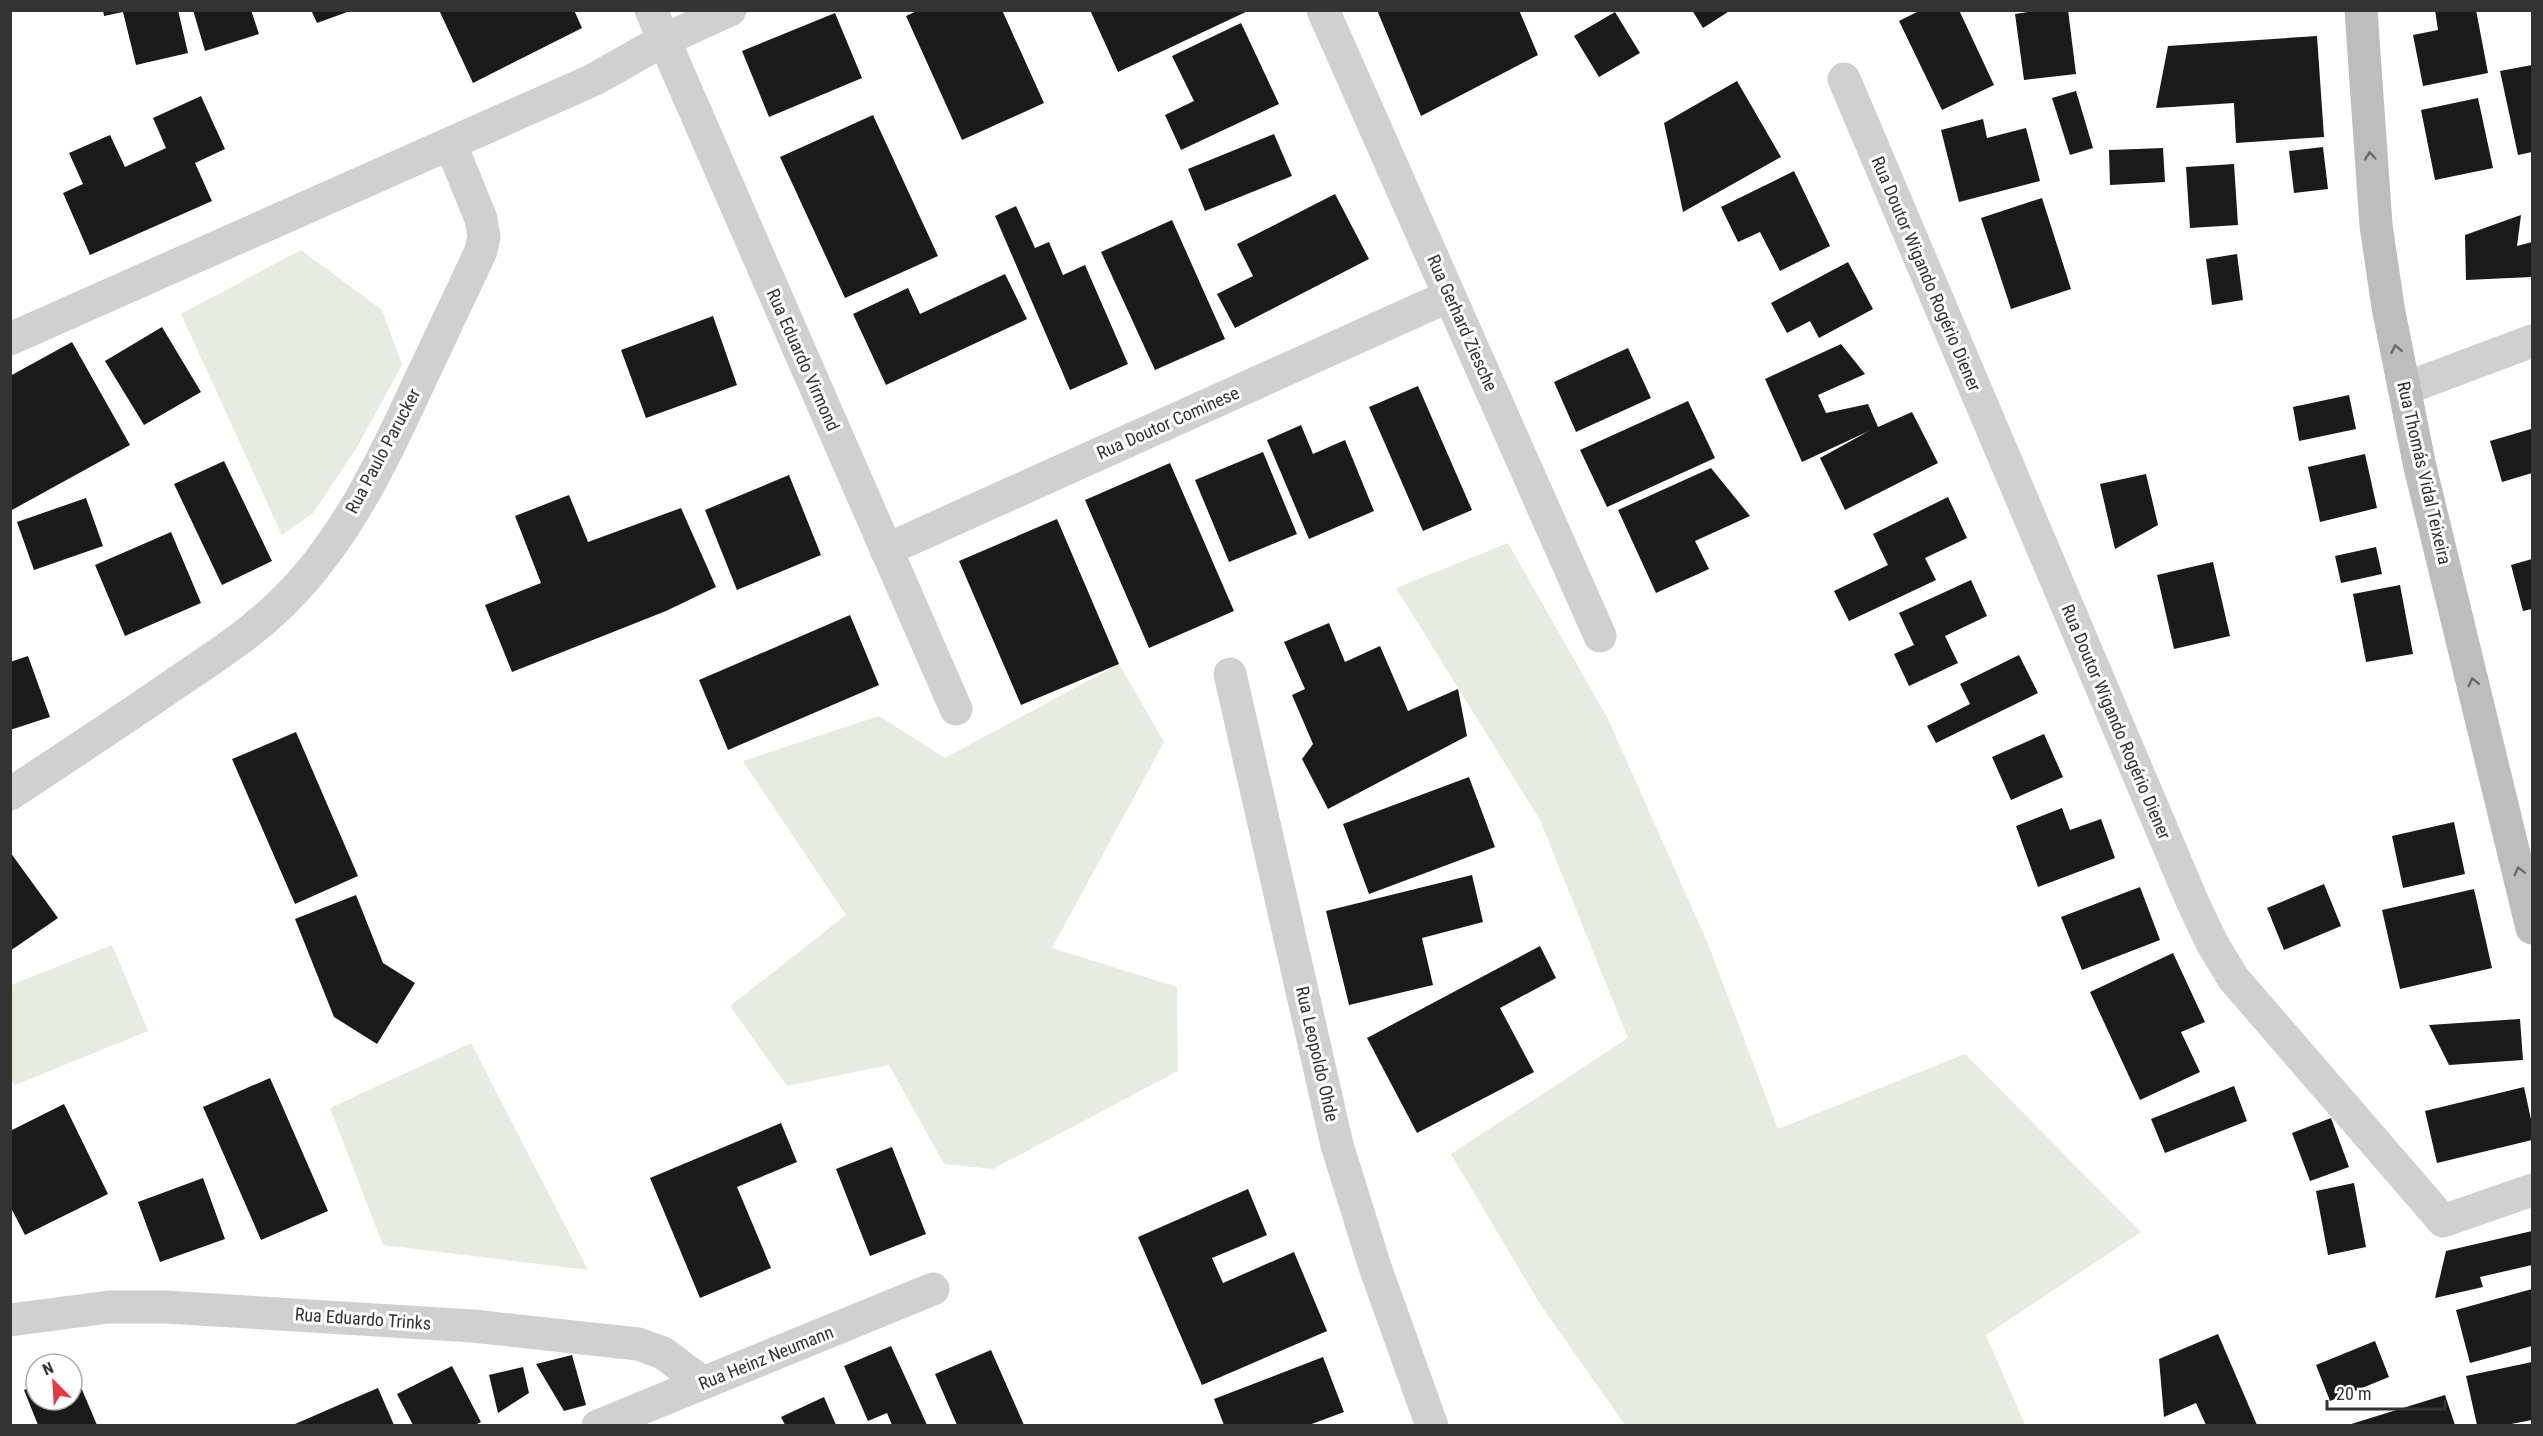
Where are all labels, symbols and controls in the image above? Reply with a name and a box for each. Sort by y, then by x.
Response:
one-way arrow [2364,151,2377,160]
street label: Rua Doutor Wigando Rogério Diener [1867,153,1986,395]
street label: Rua Gerhard Ziesche [1423,251,1502,394]
street label: Rua Eduardo Virmond [763,285,844,434]
one-way arrow [2390,344,2403,354]
street label: Rua Thomás Vidal Teixeira [2393,379,2456,566]
street label: Rua Doutor Cominese [1093,382,1242,463]
street label: Rua Paulo Parucker [341,384,425,517]
street label: Rua Doutor Wigando Rogério Diener [2057,601,2176,843]
one-way arrow [2468,677,2481,687]
one-way arrow [2513,867,2526,877]
street label: Rua Leopoldo Ohde [1292,984,1343,1124]
street label: Rua Eduardo Trinks [294,1303,432,1334]
street label: Rua Heinz Neumann [695,1321,836,1394]
north arrow [24,1352,84,1412]
text: N [40,1358,56,1379]
scale bar [2327,1373,2446,1411]
text: 20 m [2336,1383,2371,1404]

